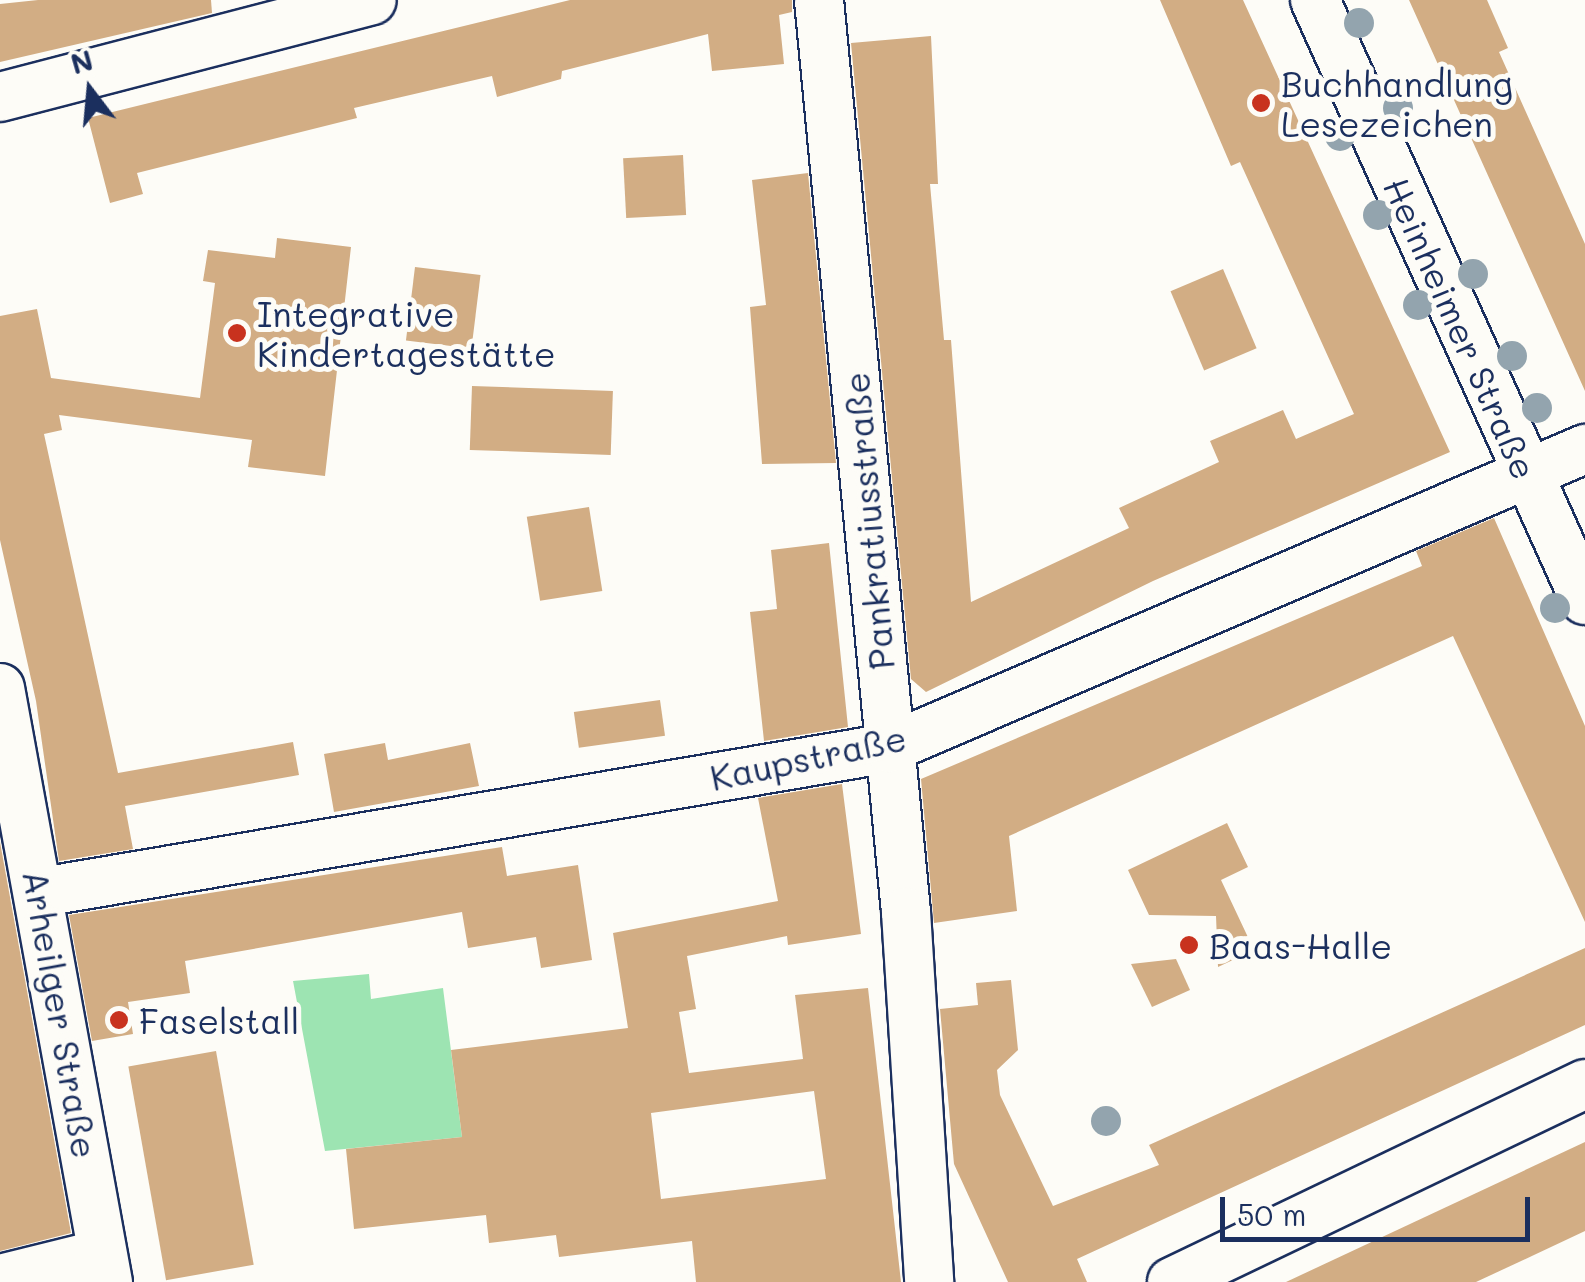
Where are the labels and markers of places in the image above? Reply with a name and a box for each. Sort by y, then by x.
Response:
place label: Buchhandlung Lesezeichen [1281,62,1513,144]
marker: Buchhandlung Lesezeichen [1250,92,1272,114]
place label: Integrative Kindertagestätte [257,292,556,374]
marker: Integrative Kindertagestätte [226,322,248,344]
place label: Baas-Halle [1209,924,1392,966]
marker: Baas-Halle [1178,934,1200,956]
place label: Faselstall [139,999,300,1041]
marker: Faselstall [108,1009,130,1031]

